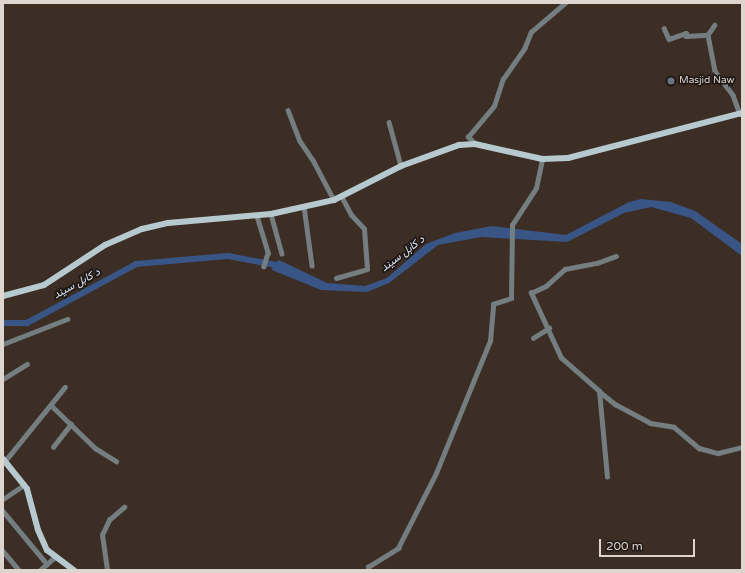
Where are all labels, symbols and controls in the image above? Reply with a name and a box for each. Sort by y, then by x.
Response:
place label: Masjid Naw [679,75,734,87]
marker: Masjid Naw [666,76,676,86]
water label: د کابل سيند [378,233,428,275]
water label: د کابل سيند [51,266,103,302]
scale bar [601,531,697,557]
text: 200 m [606,539,643,553]

